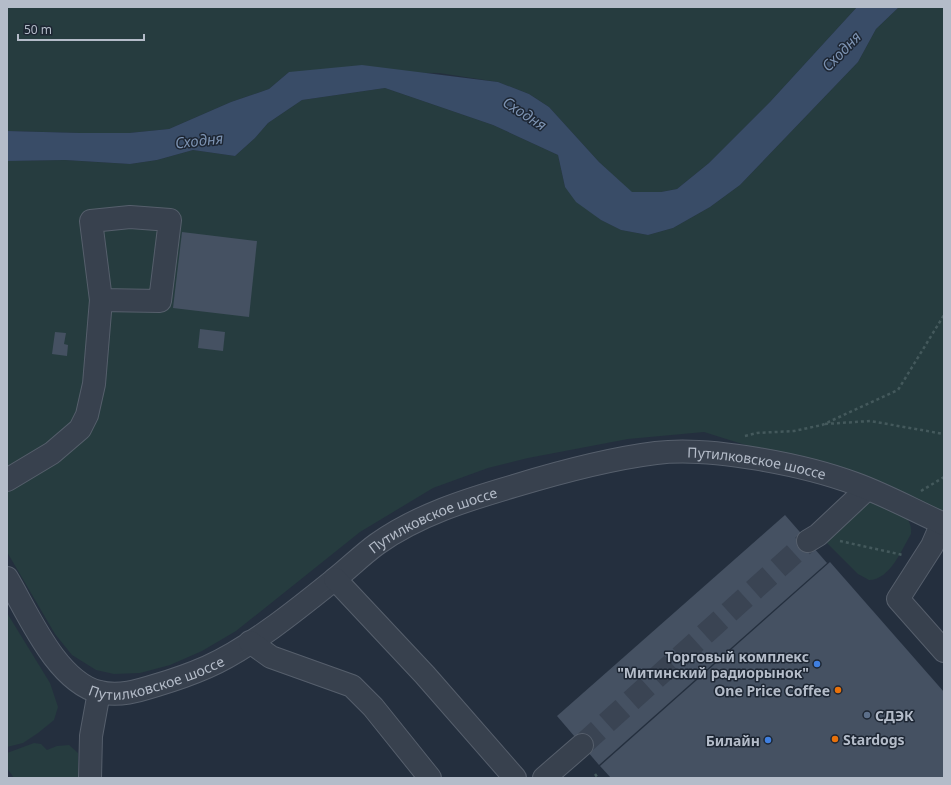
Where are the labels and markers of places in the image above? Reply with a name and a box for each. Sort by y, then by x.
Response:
place label: Торговый комплекс "Митинский радиорынок" [617,647,809,682]
marker: Торговый комплекс "Митинский радиорынок" [812,659,822,669]
place label: One Price Coffee [714,681,830,700]
marker: One Price Coffee [833,685,843,695]
place label: СДЭК [875,706,914,725]
marker: СДЭК [862,710,872,720]
place label: Stardogs [843,730,905,749]
place label: Билайн [706,731,760,750]
marker: Stardogs [830,734,840,744]
marker: Билайн [763,735,773,745]

